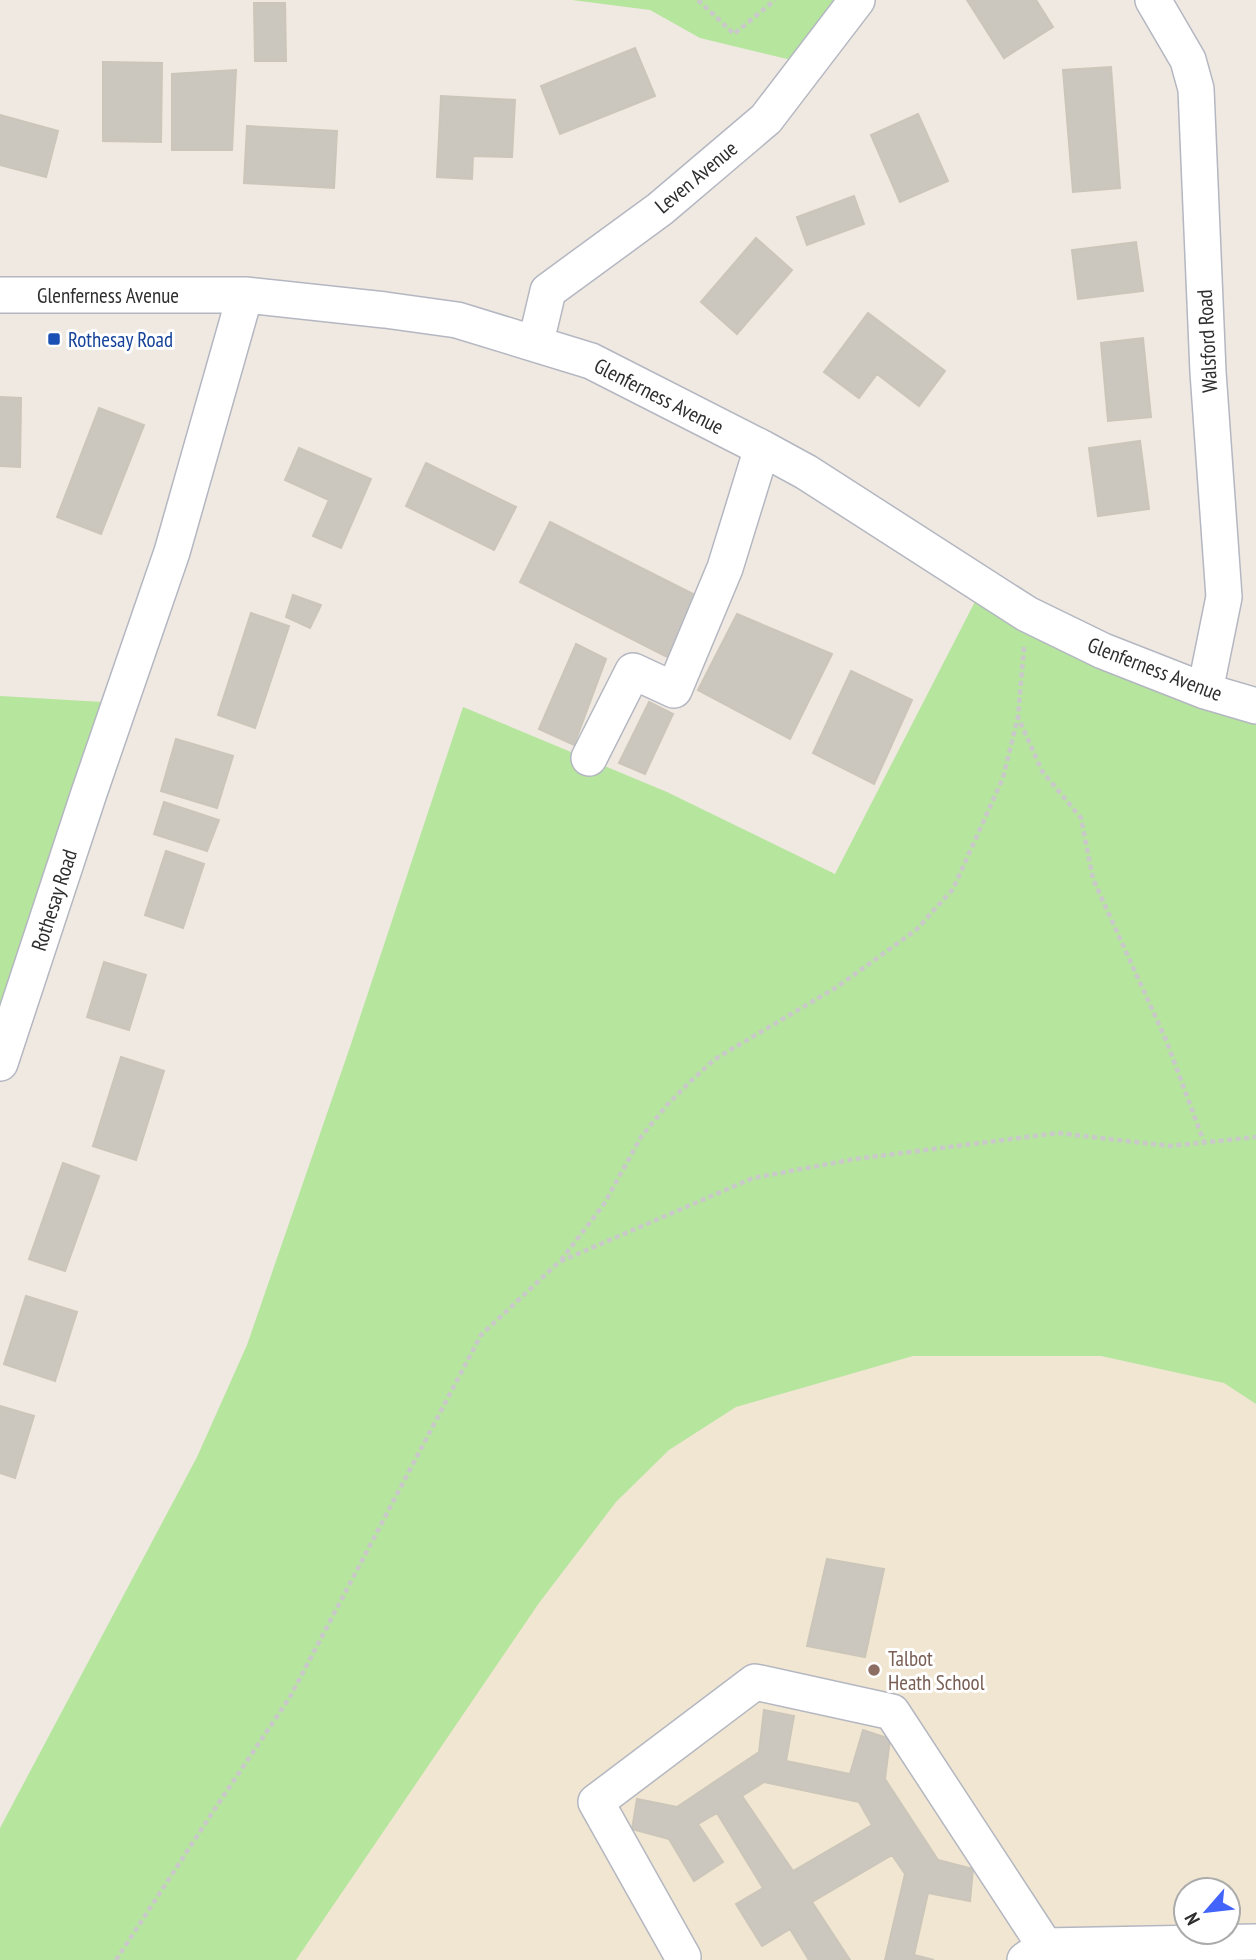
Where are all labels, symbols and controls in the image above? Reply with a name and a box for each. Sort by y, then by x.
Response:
street label: Leven Avenue [649,135,743,219]
street label: Glenferness Avenue [37,282,179,309]
street label: Walsford Road [1191,289,1223,393]
place label: Rothesay Road [68,326,173,353]
marker: Rothesay Road [46,331,62,347]
street label: Glenferness Avenue [590,352,728,440]
street label: Glenferness Avenue [1084,631,1226,707]
street label: Rothesay Road [25,846,83,954]
place label: Talbot Heath School [888,1645,985,1696]
marker: Talbot Heath School [866,1662,882,1678]
north arrow [1172,1876,1242,1946]
text: N [1179,1909,1205,1929]

